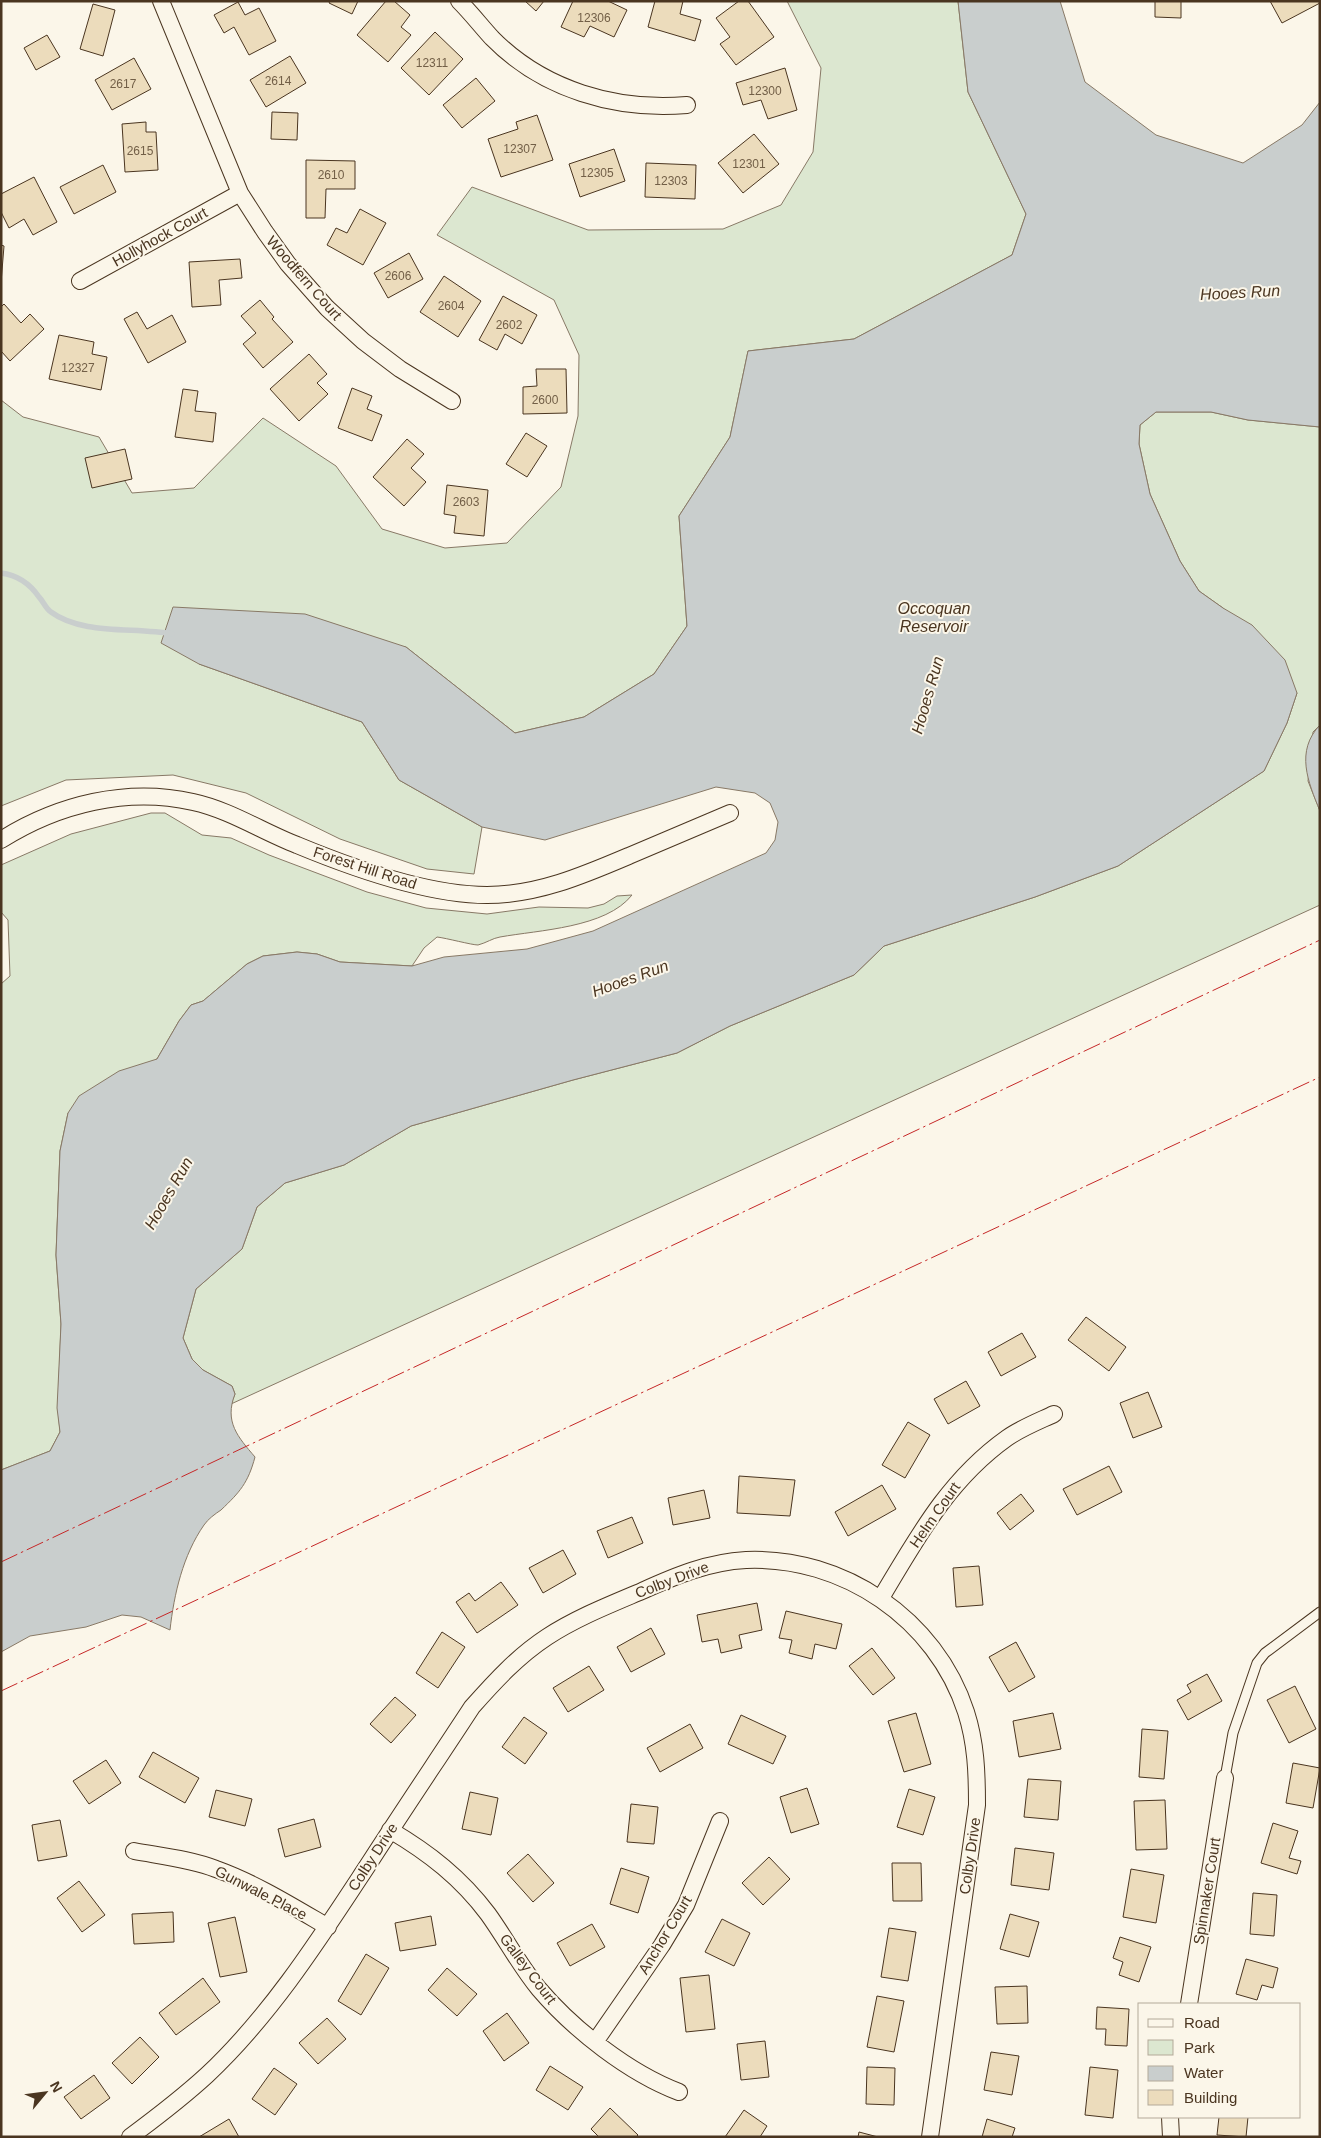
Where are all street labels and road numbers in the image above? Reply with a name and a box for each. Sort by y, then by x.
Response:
street label: Hollyhock Court [109,203,211,270]
street label: Woodfern Court [263,232,346,324]
street label: Forest Hill Road [311,843,419,892]
street label: Helm Court [906,1478,964,1551]
street label: Colby Drive [633,1558,711,1601]
street label: Colby Drive [956,1816,983,1896]
street label: Colby Drive [344,1820,401,1894]
street label: Spinnaker Court [1190,1835,1224,1946]
street label: Gunwale Place [212,1862,310,1923]
street label: Anchor Court [635,1892,695,1977]
street label: Galley Court [497,1930,561,2008]

